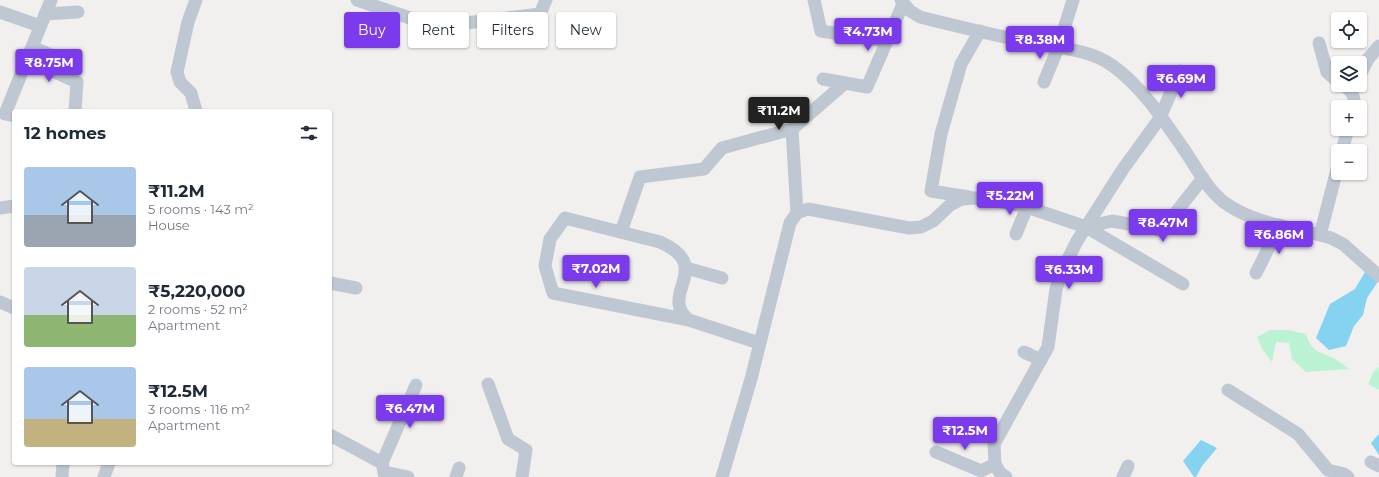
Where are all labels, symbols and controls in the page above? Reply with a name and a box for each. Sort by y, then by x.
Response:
chip: Buy [344,12,400,48]
chip: Rent [408,12,469,48]
chip: Filters [477,12,548,48]
chip: New [556,12,616,48]
map controls [1331,12,1367,180]
button: locate [1331,12,1367,48]
pin: ₹4.73M [835,18,901,52]
text: ₹4.73M [843,23,893,39]
pin: ₹8.38M [1007,26,1073,60]
text: ₹8.38M [1015,31,1065,47]
pin: ₹8.75M [16,49,82,83]
text: ₹8.75M [24,54,74,70]
button: layers [1331,56,1367,92]
pin: ₹6.69M [1148,65,1214,99]
text: ₹6.69M [1156,70,1206,86]
pin: ₹11.2M [746,97,812,131]
button: + [1331,100,1367,136]
text: ₹11.2M [757,102,801,118]
icon: filters [298,122,320,144]
text: 12 homes [24,123,106,143]
button: − [1331,144,1367,180]
text: ₹11.2M [148,181,205,201]
pin: ₹5.22M [977,182,1043,216]
icon: home [56,183,104,231]
text: ₹5.22M [986,187,1034,203]
text: 5 rooms · 143 m² [148,201,254,217]
pin: ₹8.47M [1130,209,1196,243]
text: ₹8.47M [1138,214,1188,230]
text: House [148,217,190,233]
pin: ₹6.86M [1246,221,1312,255]
text: ₹6.86M [1254,226,1304,242]
pin: ₹7.02M [563,255,629,289]
pin: ₹6.33M [1036,256,1102,290]
text: ₹7.02M [572,260,620,276]
text: ₹6.33M [1045,261,1093,277]
text: ₹5,220,000 [148,281,245,301]
icon: home [56,283,104,331]
text: 2 rooms · 52 m² [148,301,248,317]
text: Apartment [148,317,220,333]
text: ₹12.5M [148,381,208,401]
icon: home [56,383,104,431]
pin: ₹6.47M [377,395,443,429]
text: ₹6.47M [385,400,435,416]
text: 3 rooms · 116 m² [148,401,250,417]
text: Apartment [148,417,220,433]
pin: ₹12.5M [932,417,998,451]
text: ₹12.5M [942,422,988,438]

